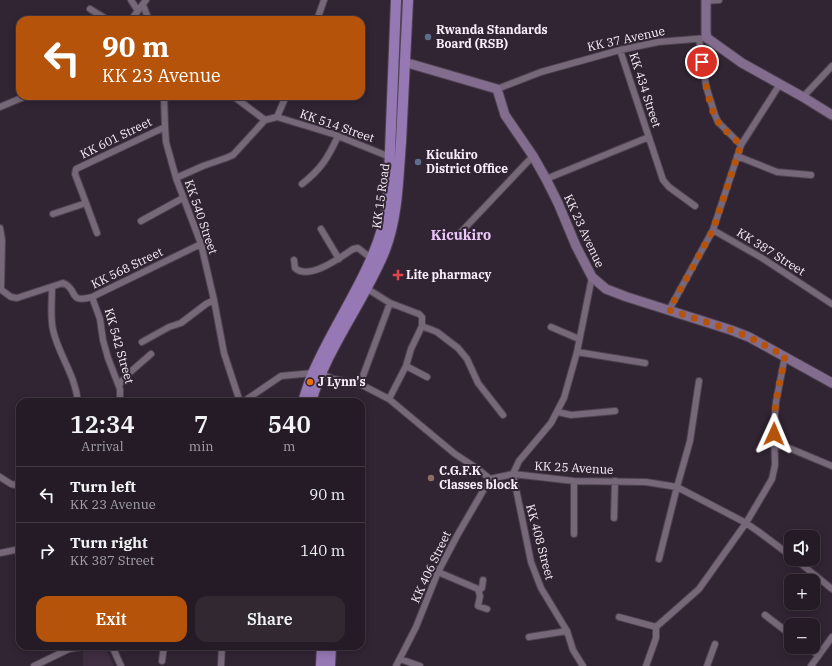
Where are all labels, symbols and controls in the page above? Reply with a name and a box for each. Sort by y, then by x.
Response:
place label: Rwanda Standards Board (RSB) [436,22,548,51]
street label: KK 37 Avenue [586,23,666,54]
text: 90 m [102,28,169,65]
icon: left [36,32,88,84]
marker: Rwanda Standards Board (RSB) [423,32,433,42]
pin [685,45,719,79]
street label: KK 434 Street [626,51,665,129]
icon: arrive [691,51,713,73]
text: KK 23 Avenue [102,64,221,87]
street label: KK 514 Street [298,106,376,145]
street label: KK 601 Street [78,114,154,161]
place label: Kicukiro District Office [426,147,508,176]
marker: Kicukiro District Office [413,157,423,167]
street label: KK 15 Road [369,162,392,229]
street label: KK 540 Street [182,178,221,256]
street label: KK 23 Avenue [561,192,608,270]
street label: KK 387 Street [734,225,808,279]
district label: Kicukiro [431,226,491,244]
street label: KK 568 Street [89,244,165,291]
place label: Lite pharmacy [406,267,492,282]
marker: Lite pharmacy [393,270,403,280]
street label: KK 542 Street [102,306,137,385]
place label: J Lynn's [318,374,366,389]
marker: J Lynn's [305,377,315,387]
text: 12:34 [70,408,135,440]
text: 7 [194,408,208,440]
text: 540 [268,408,311,440]
position arrow [753,413,795,455]
text: Arrival [81,438,124,455]
text: min [189,438,214,455]
text: m [283,438,296,455]
street label: KK 25 Avenue [534,458,614,477]
place label: C.G.F.K Classes block [439,463,518,492]
marker: C.G.F.K Classes block [426,473,436,483]
text: Turn left [70,477,136,496]
icon: left [36,484,58,506]
text: 90 m [309,485,345,504]
text: KK 23 Avenue [70,496,156,513]
street label: KK 408 Street [523,502,558,581]
street label: KK 406 Street [407,528,454,605]
map controls [784,530,820,654]
button: sound [784,530,820,566]
text: Turn right [70,533,148,552]
icon: right [36,540,58,562]
text: 140 m [300,541,345,560]
text: KK 387 Street [70,552,154,569]
button: + [784,574,820,610]
button: Exit [36,596,187,642]
button: Share [195,596,345,642]
button: − [784,618,820,654]

